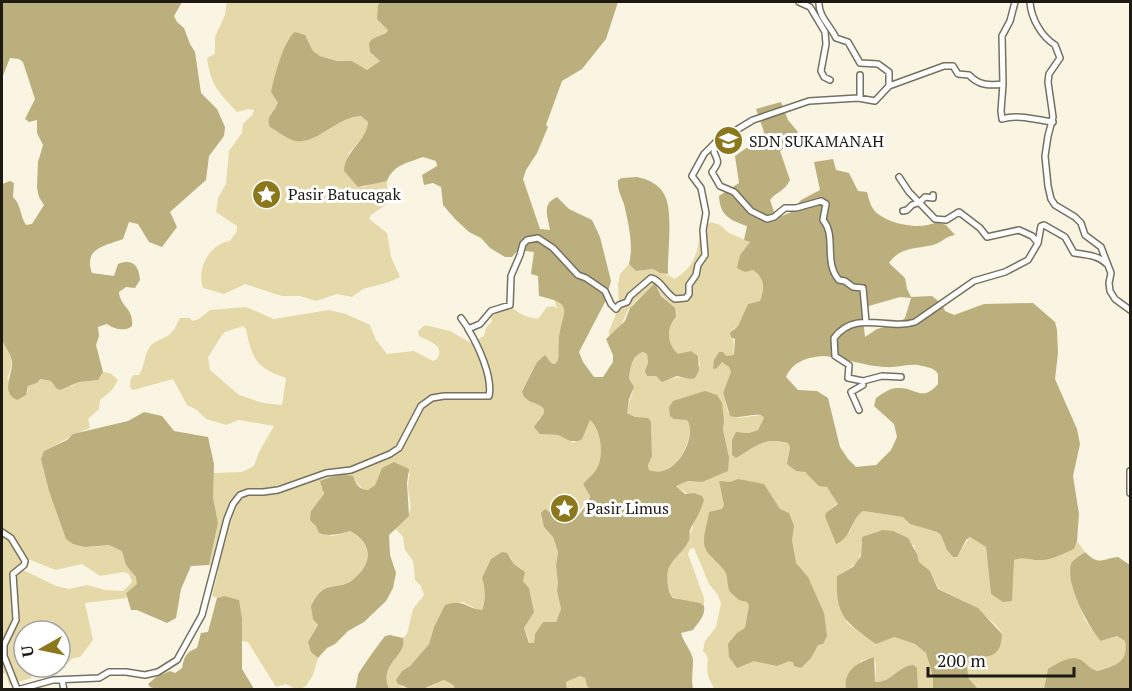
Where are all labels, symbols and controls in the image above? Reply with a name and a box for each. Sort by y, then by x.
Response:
school or university icon: SDN SUKAMANAH [712,125,744,157]
place label: SDN SUKAMANAH [749,130,884,152]
place icon: Pasir Batucagak [251,178,283,210]
place label: Pasir Batucagak [288,183,401,205]
place icon: Pasir Limus [549,492,581,524]
place label: Pasir Limus [586,497,669,519]
north arrow [12,619,72,679]
scale bar [928,640,1074,678]
text: U [15,643,39,659]
text: 200 m [937,648,986,672]

